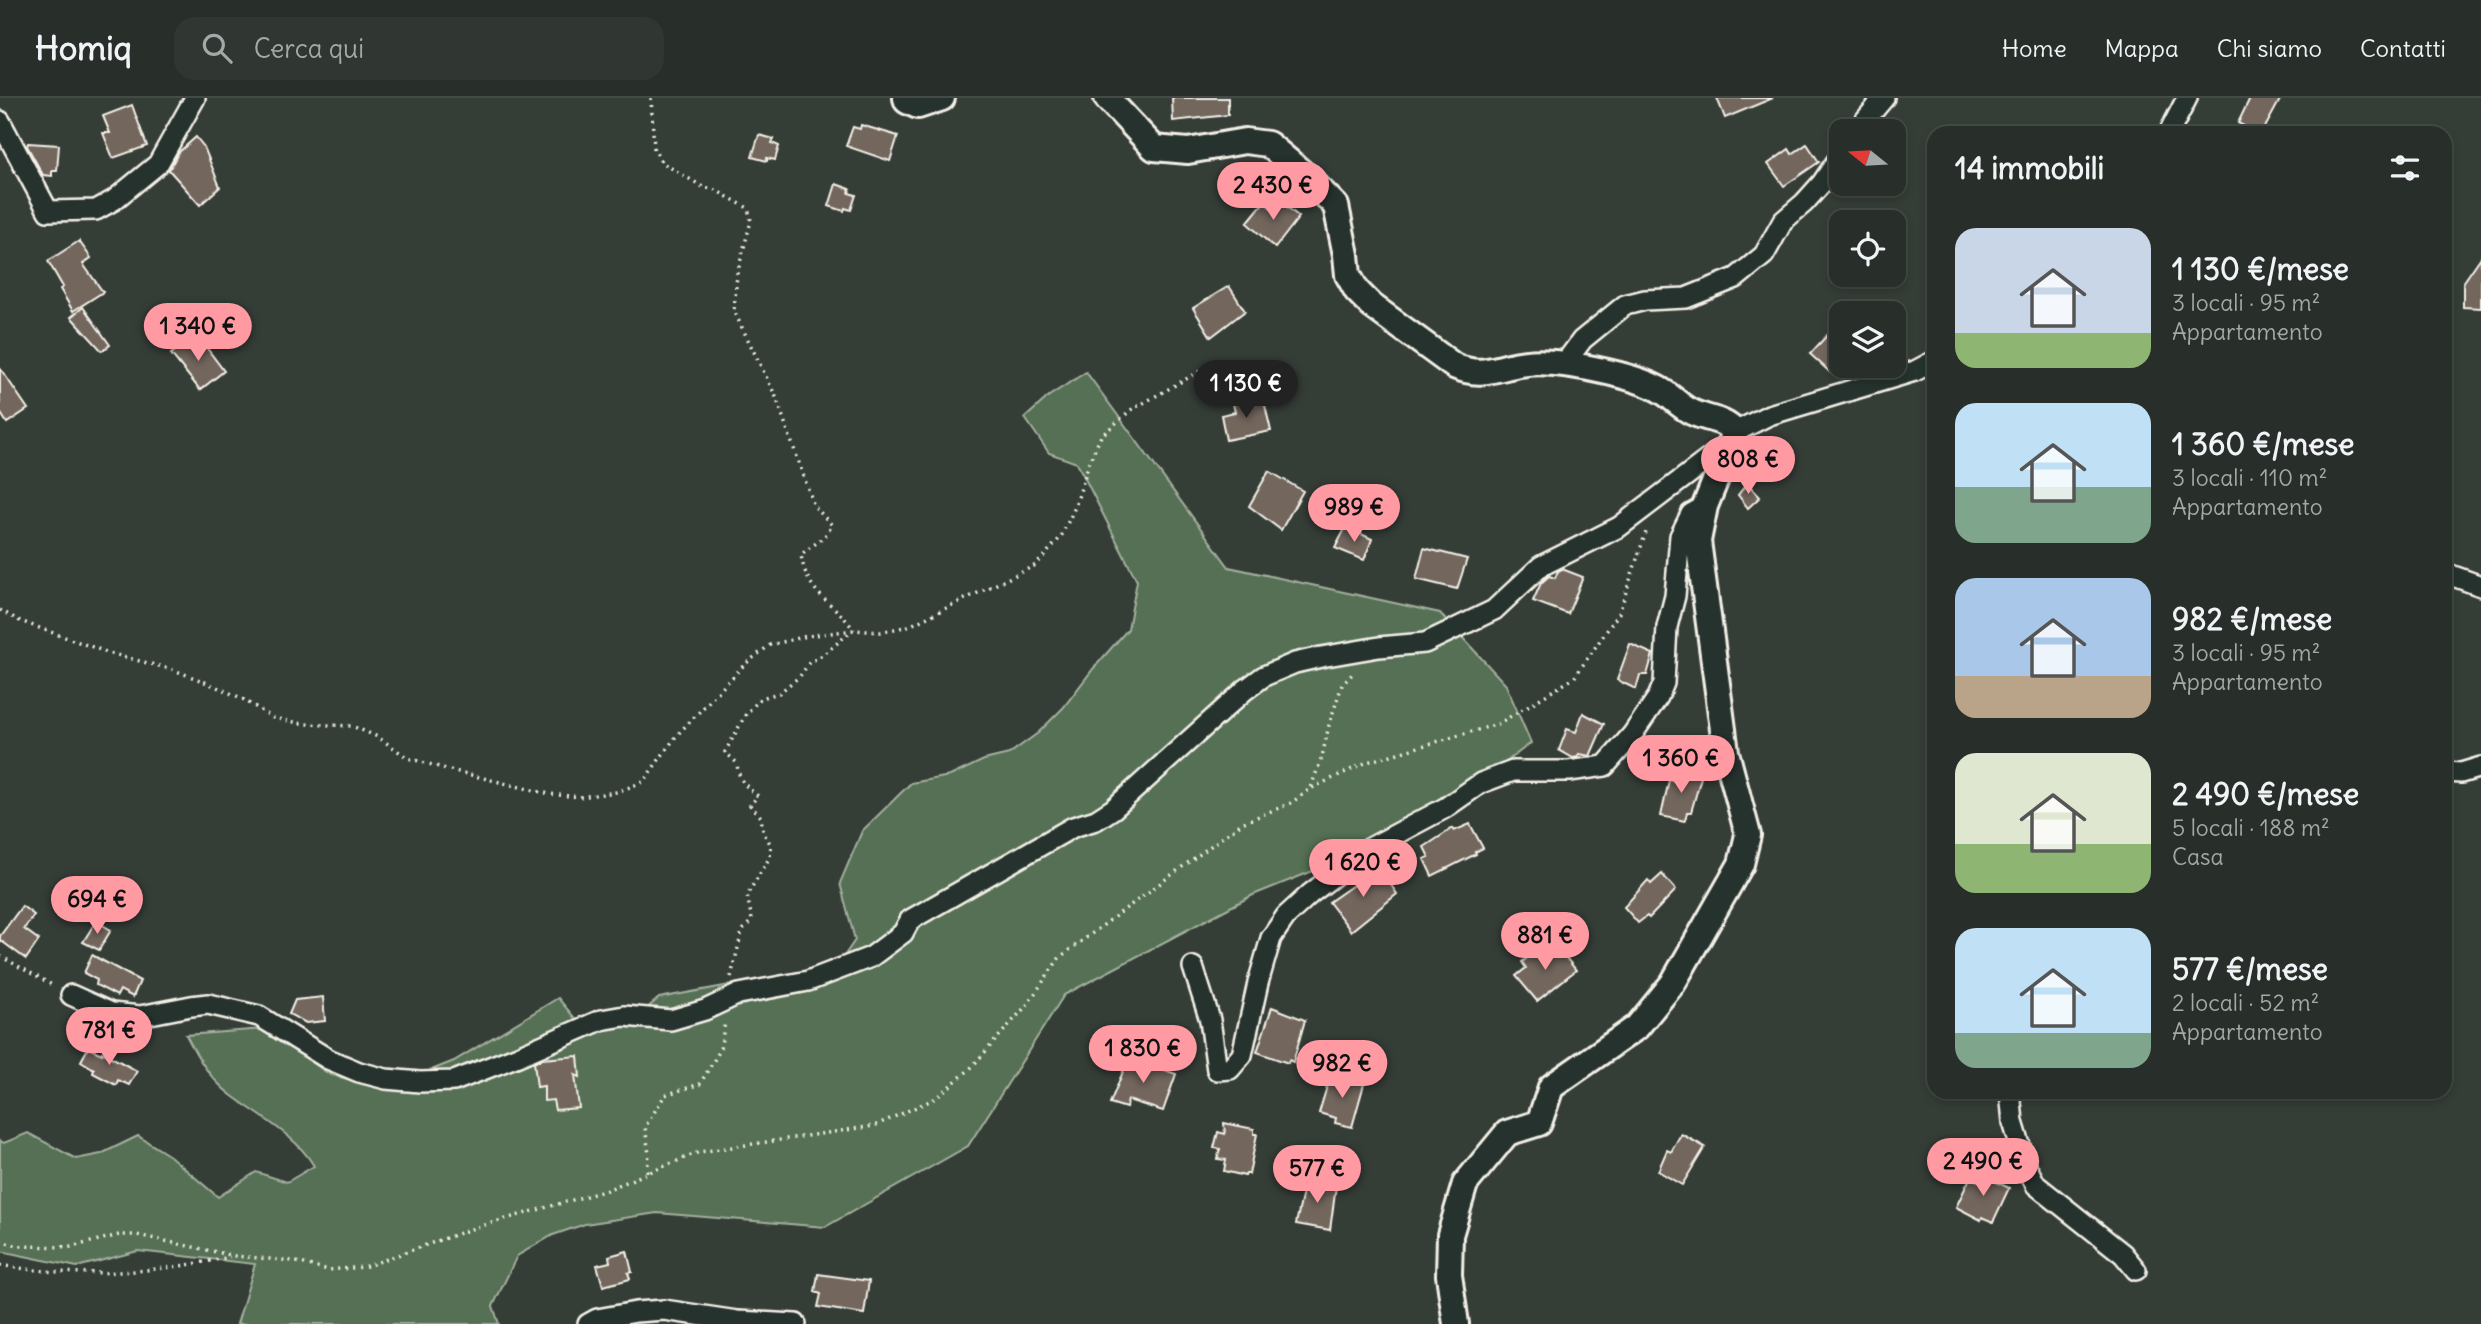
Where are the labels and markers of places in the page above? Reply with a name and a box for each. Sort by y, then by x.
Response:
pin: 2 430 € [1208,162,1338,222]
pin: 1 340 € [133,303,263,363]
pin: 1 130 € [1181,360,1311,420]
pin: 808 € [1699,436,1797,496]
pin: 989 € [1305,484,1403,544]
pin: 1 360 € [1616,736,1746,795]
pin: 1 620 € [1298,840,1428,899]
pin: 694 € [48,876,146,936]
pin: 881 € [1496,912,1594,972]
pin: 781 € [60,1007,158,1067]
pin: 1 830 € [1078,1026,1208,1085]
pin: 982 € [1293,1040,1391,1100]
pin: 2 490 € [1918,1138,2048,1198]
pin: 577 € [1268,1146,1366,1205]

